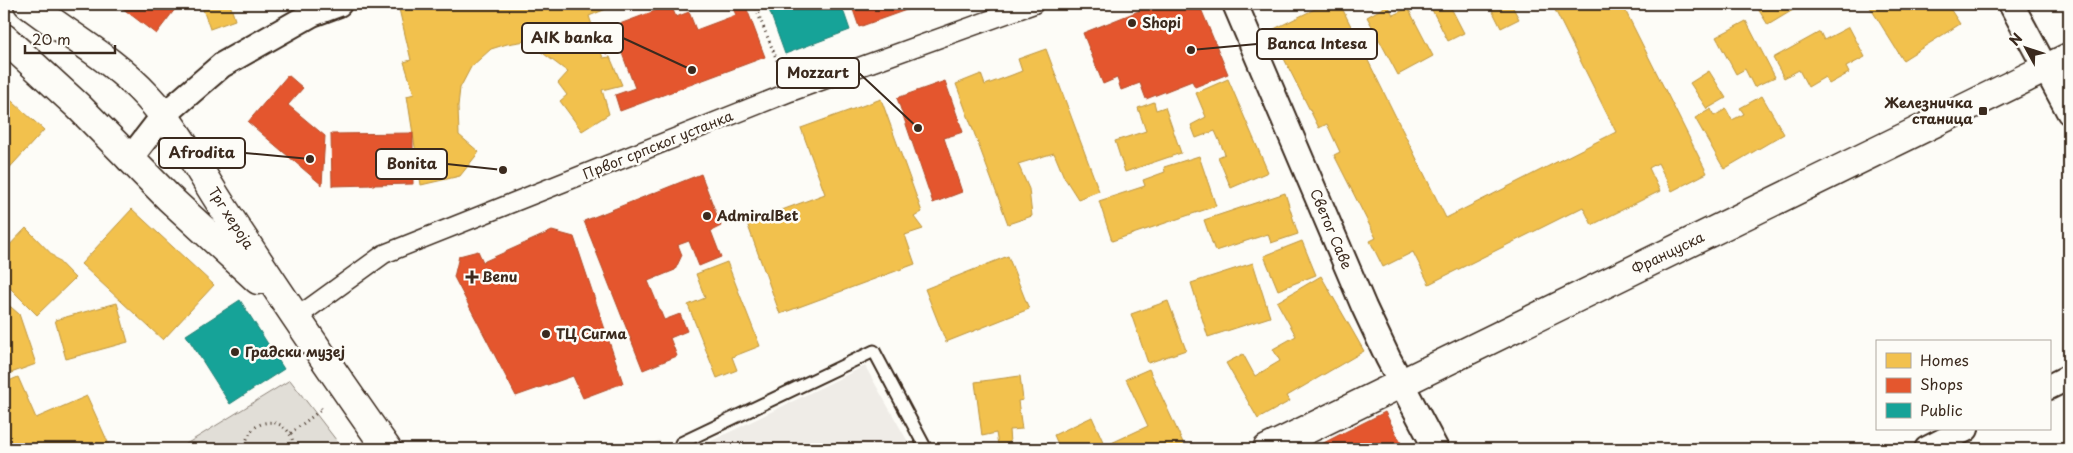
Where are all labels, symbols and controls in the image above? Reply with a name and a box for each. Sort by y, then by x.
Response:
place label: Shopi [1142,12,1181,33]
marker: Shopi [1126,17,1138,29]
scale bar [25,22,115,54]
north arrow [2000,22,2050,72]
callout: AIK banka [522,23,623,53]
text: AIK banka [531,25,613,48]
text: 20 m [32,27,71,50]
text: N [2004,28,2027,50]
callout: Banca Intesa [1257,29,1377,59]
text: Banca Intesa [1267,31,1367,54]
callout: Mozzart [777,58,859,88]
text: Mozzart [787,60,849,83]
place label: Железничка станица [1884,92,1973,129]
street label: Првог српског устанка [580,105,736,184]
marker: Железничка станица [1977,105,1989,117]
callout: Afrodita [159,138,245,168]
text: Afrodita [169,140,236,163]
callout: Bonita [376,149,447,179]
text: Bonita [387,151,438,174]
street label: Трг хероја [203,182,260,253]
street label: Светог Саве [1305,185,1358,272]
place label: AdmiralBet [716,205,799,226]
marker: AdmiralBet [701,210,713,222]
street label: Француска [1628,226,1708,279]
place label: Benu [482,266,517,287]
marker: Benu [466,271,478,283]
place label: ТЦ Сигма [556,323,627,344]
marker: ТЦ Сигма [540,328,552,340]
legend [1876,340,2050,430]
place label: Градски музеј [245,341,345,362]
marker: Градски музеј [229,346,241,358]
text: Homes [1920,348,1969,371]
text: Shops [1920,372,1963,395]
text: Public [1920,398,1963,421]

